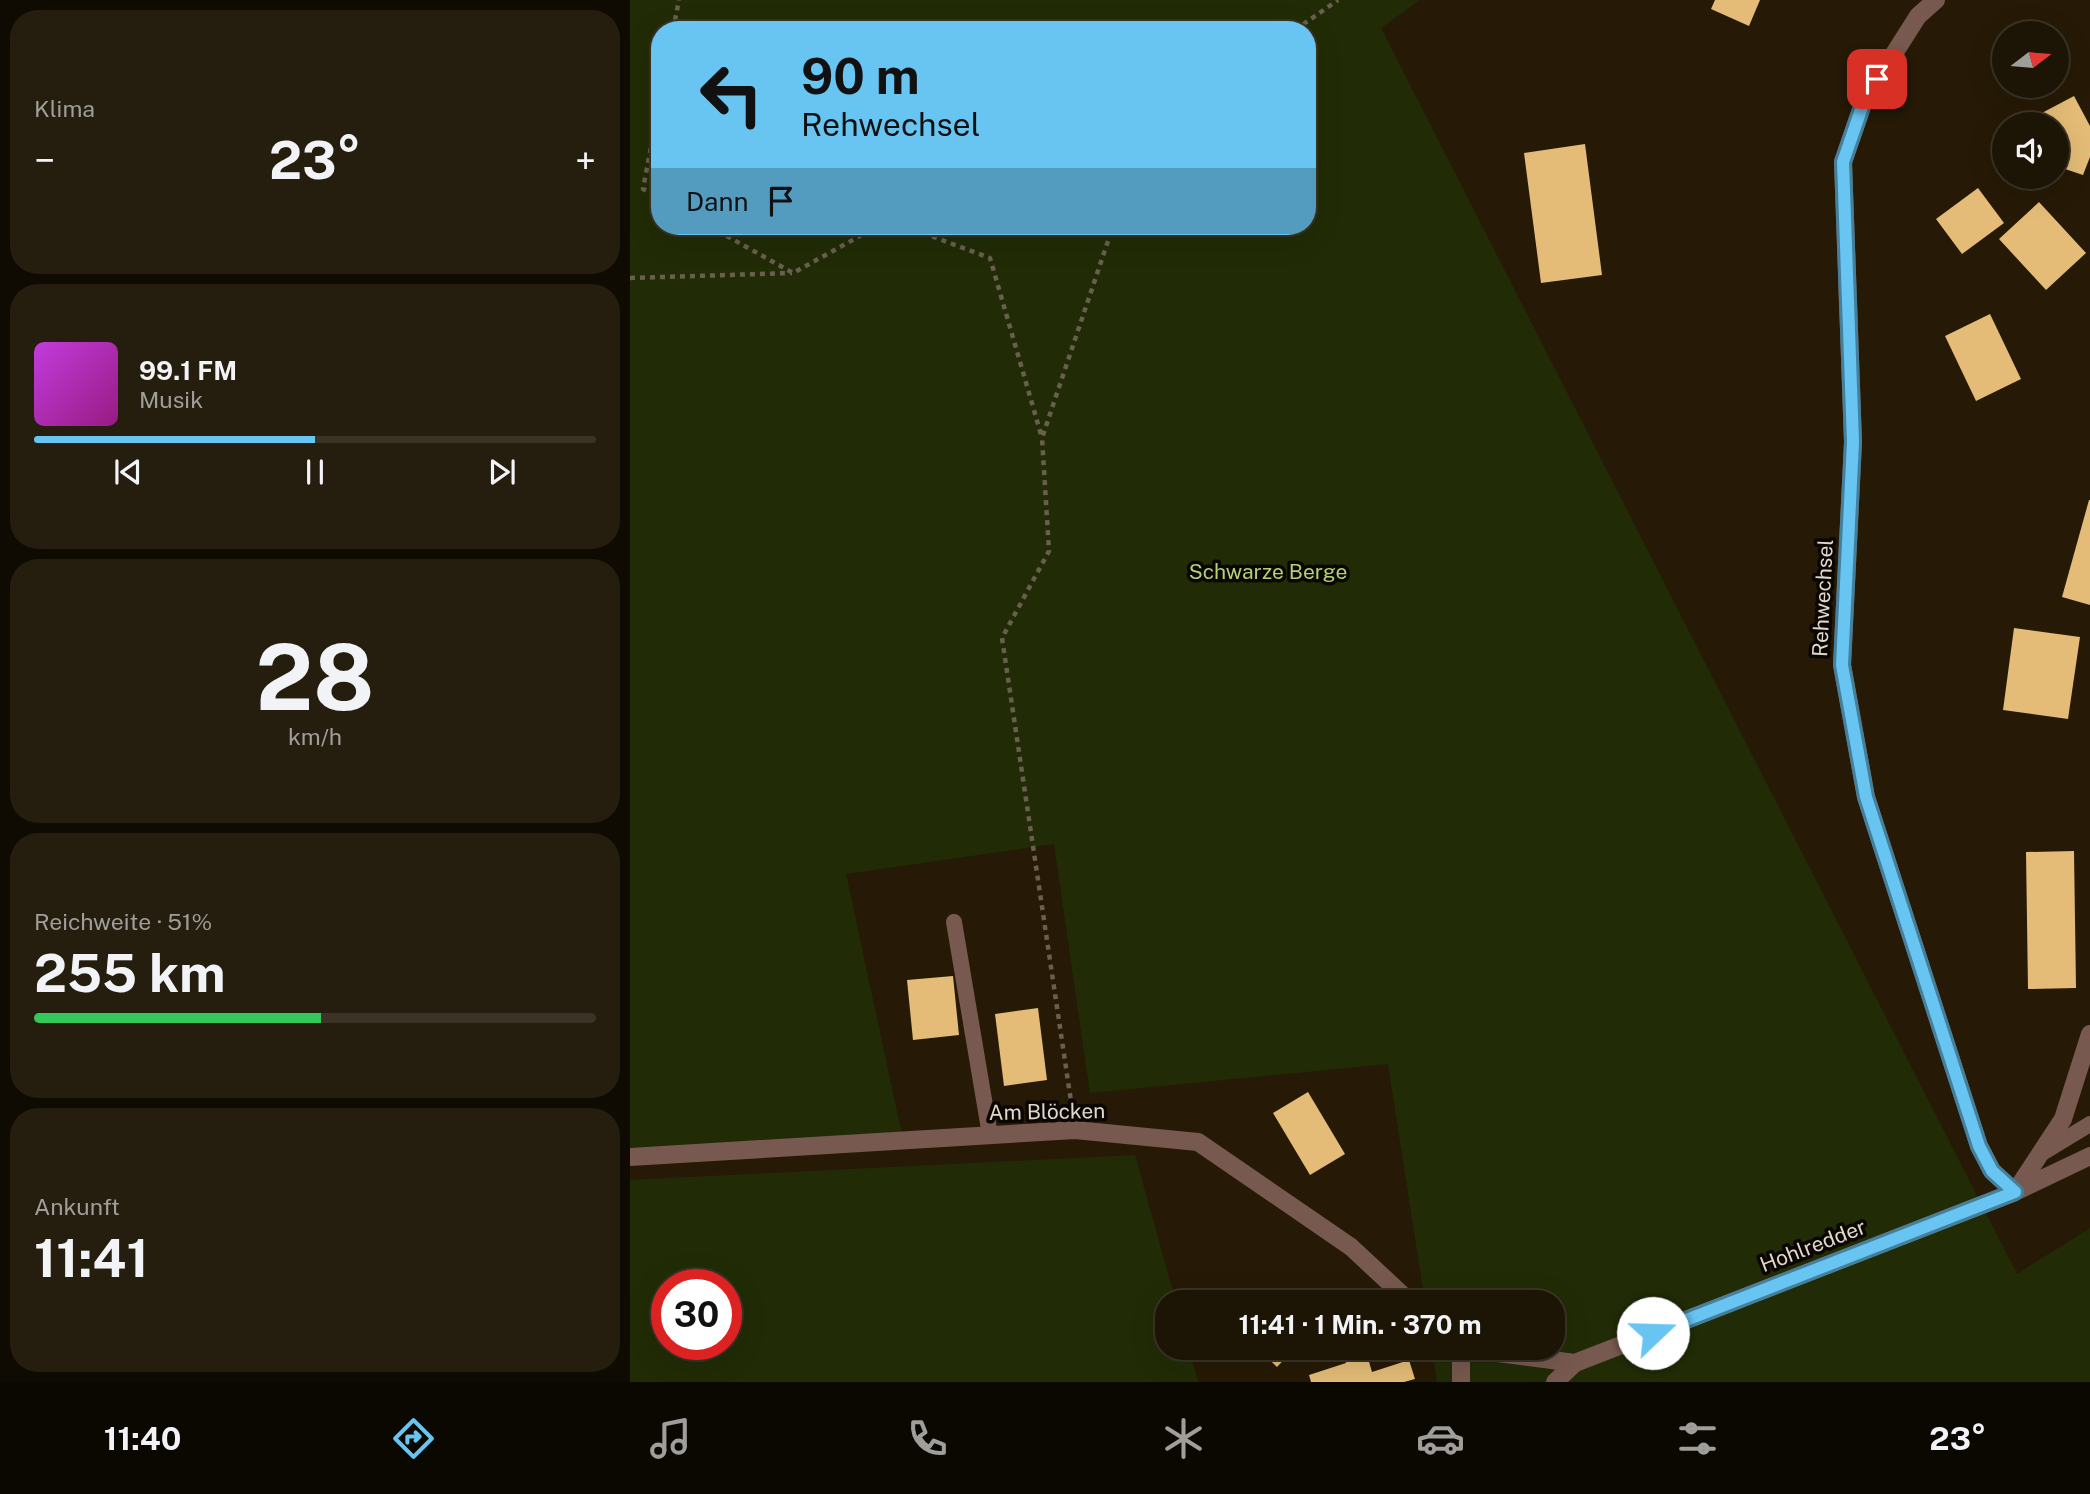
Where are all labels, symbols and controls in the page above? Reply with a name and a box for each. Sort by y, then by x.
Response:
north arrow [1992,21,2068,98]
map controls [1992,21,2069,189]
text: 90 m [801,47,920,105]
icon: left [686,49,777,140]
pin [1847,49,1907,109]
icon: arrive [1858,60,1896,98]
text: Klima [34,95,95,122]
text: Rehwechsel [801,106,980,143]
button: sound [1992,112,2069,189]
text: 23° [269,130,361,191]
text: − [34,138,55,183]
text: + [575,138,596,183]
icon: arrive [762,182,800,220]
text: Dann [686,186,748,217]
text: 99.1 FM [139,355,237,386]
text: Musik [139,386,203,413]
icon: previous [109,453,147,491]
icon: pause [296,453,334,491]
icon: next [483,453,521,491]
street label: Rehwechsel [1807,539,1838,657]
park label: Schwarze Berge [1189,559,1347,584]
text: 28 [256,624,374,730]
text: km/h [288,723,342,750]
text: Reichweite · 51% [34,908,212,935]
text: 255 km [34,943,226,1004]
street label: Am Blöcken [989,1098,1105,1125]
text: Ankunft [34,1193,120,1220]
street label: Hohlredder [1756,1214,1869,1277]
text: 11:41 [34,1228,149,1289]
speed limit sign: 30 [651,1269,742,1360]
position arrow [1616,1296,1690,1370]
text: 11:41 · 1 Min. · 370 m [1238,1309,1482,1340]
icon: directions [389,1414,438,1463]
icon: music [646,1414,695,1463]
icon: phone [903,1414,952,1463]
icon: climate [1159,1414,1208,1463]
icon: car [1416,1414,1465,1463]
icon: filters [1673,1414,1722,1463]
text: 11:40 [104,1420,181,1457]
text: 23° [1929,1420,1986,1457]

